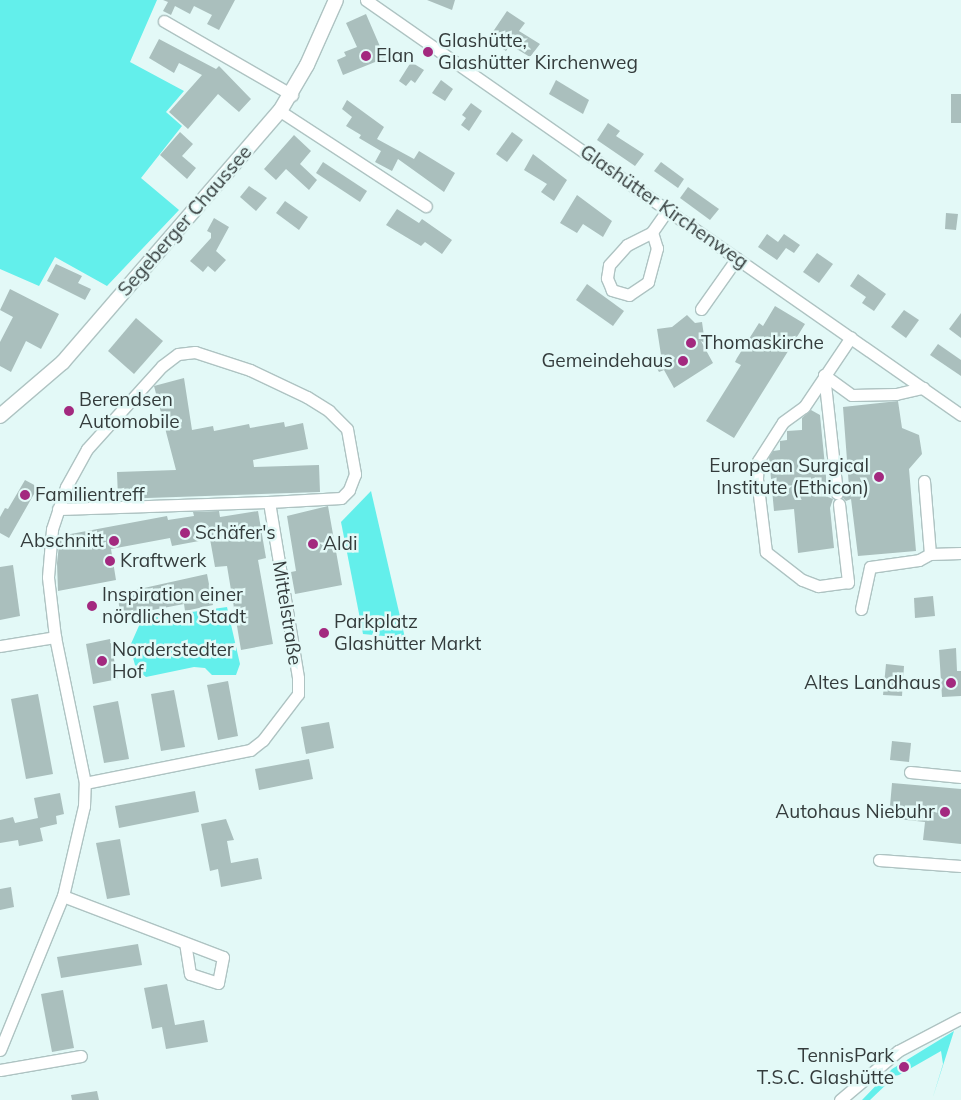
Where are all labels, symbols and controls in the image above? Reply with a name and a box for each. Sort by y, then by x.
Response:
place label: Glashütte, Glashütter Kirchenweg [438,30,638,74]
place label: Elan [376,45,414,67]
marker: Glashütte, Glashütter Kirchenweg [422,46,434,58]
marker: Elan [360,50,372,62]
street label: Glashütter Kirchenweg [576,140,752,274]
street label: Segeberger Chaussee [113,141,257,301]
place label: Thomaskirche [701,332,824,354]
marker: Thomaskirche [685,337,697,349]
place label: Gemeindehaus [541,350,673,372]
marker: Gemeindehaus [677,355,689,367]
place label: Berendsen Automobile [79,389,180,433]
marker: Berendsen Automobile [63,405,75,417]
place label: European Surgical Institute (Ethicon) [709,455,869,499]
marker: European Surgical Institute (Ethicon) [873,471,885,483]
place label: Familientreff [35,484,145,506]
marker: Familientreff [19,489,31,501]
place label: Schäfer's [195,522,276,544]
marker: Schäfer's [179,527,191,539]
place label: Abschnitt [20,530,104,552]
place label: Aldi [323,533,357,555]
marker: Abschnitt [108,535,120,547]
marker: Aldi [307,538,319,550]
place label: Kraftwerk [120,550,206,572]
marker: Kraftwerk [104,555,116,567]
street label: Mittelstraße [268,559,306,667]
place label: Inspiration einer nördlichen Stadt [102,584,246,628]
marker: Inspiration einer nördlichen Stadt [86,600,98,612]
place label: Parkplatz Glashütter Markt [334,611,481,655]
marker: Parkplatz Glashütter Markt [318,627,330,639]
place label: Norderstedter Hof [112,639,234,683]
marker: Norderstedter Hof [96,655,108,667]
place label: Altes Landhaus [804,672,941,694]
marker: Altes Landhaus [945,677,957,689]
place label: Autohaus Niebuhr [775,801,935,823]
marker: Autohaus Niebuhr [939,806,951,818]
place label: TennisPark T.S.C. Glashütte [757,1045,894,1089]
marker: TennisPark T.S.C. Glashütte [898,1061,910,1073]

